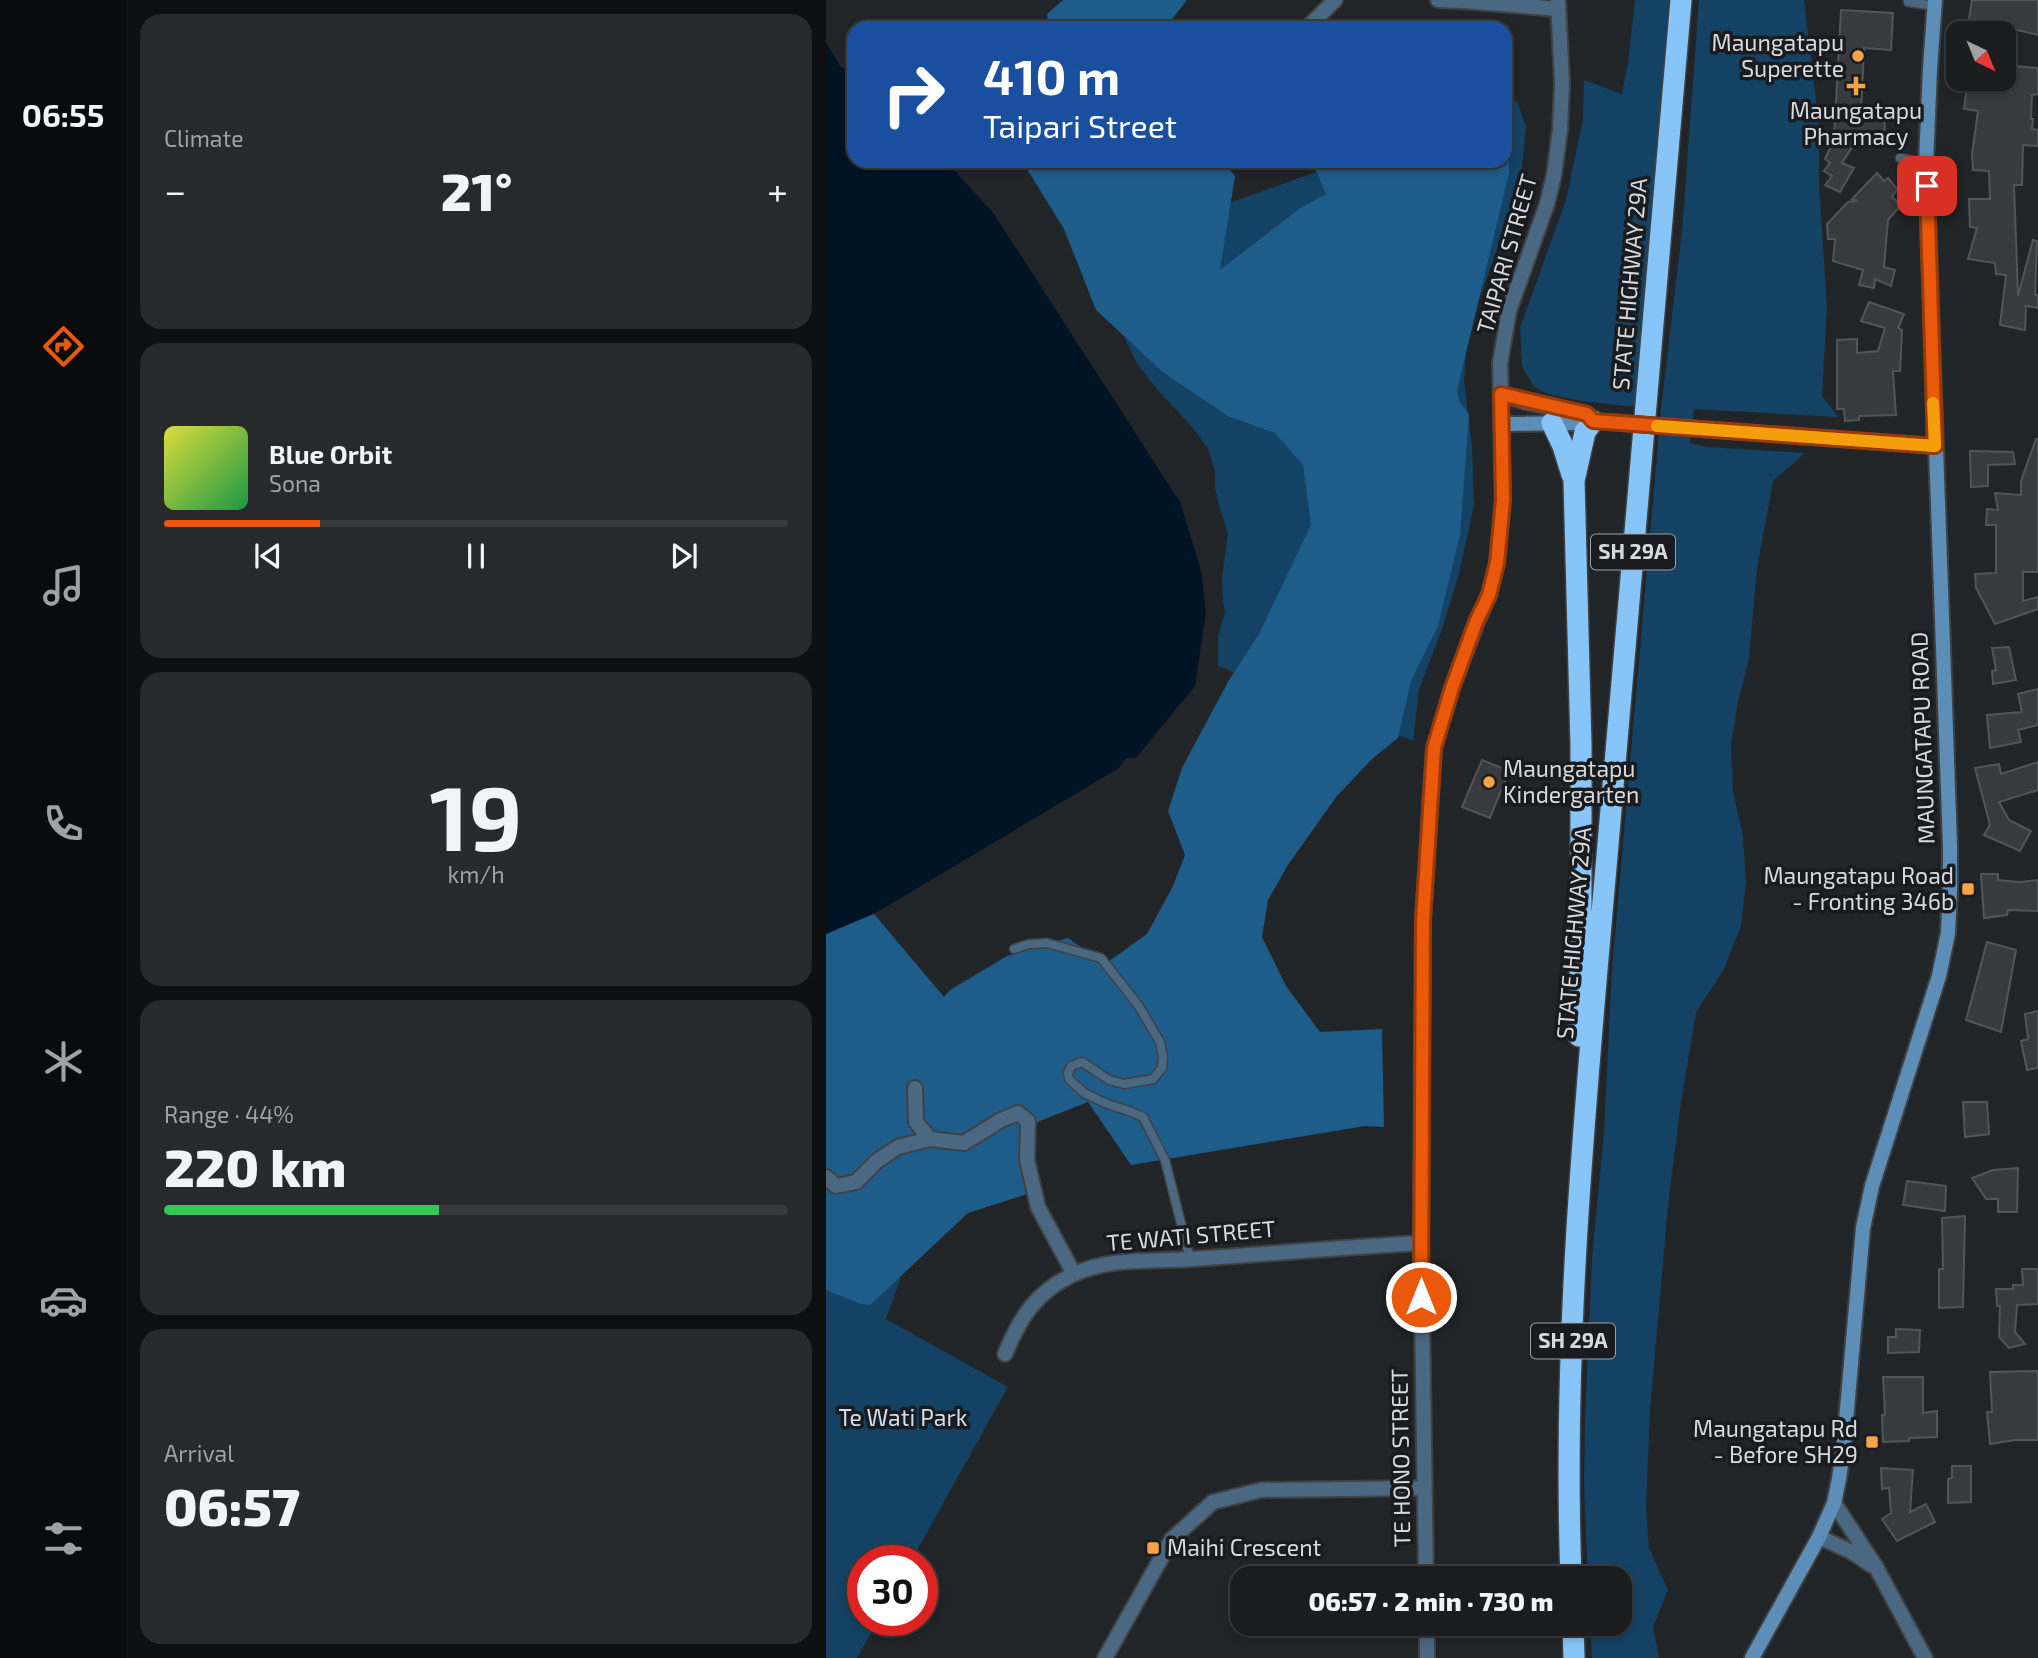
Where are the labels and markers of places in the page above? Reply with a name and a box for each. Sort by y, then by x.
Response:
place label: Maungatapu Superette [1712,28,1844,82]
marker: Maungatapu Superette [1850,48,1866,64]
marker: Maungatapu Pharmacy [1848,78,1864,94]
place label: Maungatapu Pharmacy [1790,96,1922,150]
pin [1897,156,1957,216]
place label: Maungatapu Kindergarten [1503,754,1639,808]
marker: Maungatapu Kindergarten [1481,774,1497,790]
place label: Maungatapu Road - Fronting 346b [1763,861,1954,915]
marker: Maungatapu Road - Fronting 346b [1960,881,1976,897]
place label: Maungatapu Rd - Before SH29 [1693,1414,1858,1468]
marker: Maungatapu Rd - Before SH29 [1864,1434,1880,1450]
place label: Maihi Crescent [1167,1533,1322,1561]
marker: Maihi Crescent [1145,1540,1161,1556]

